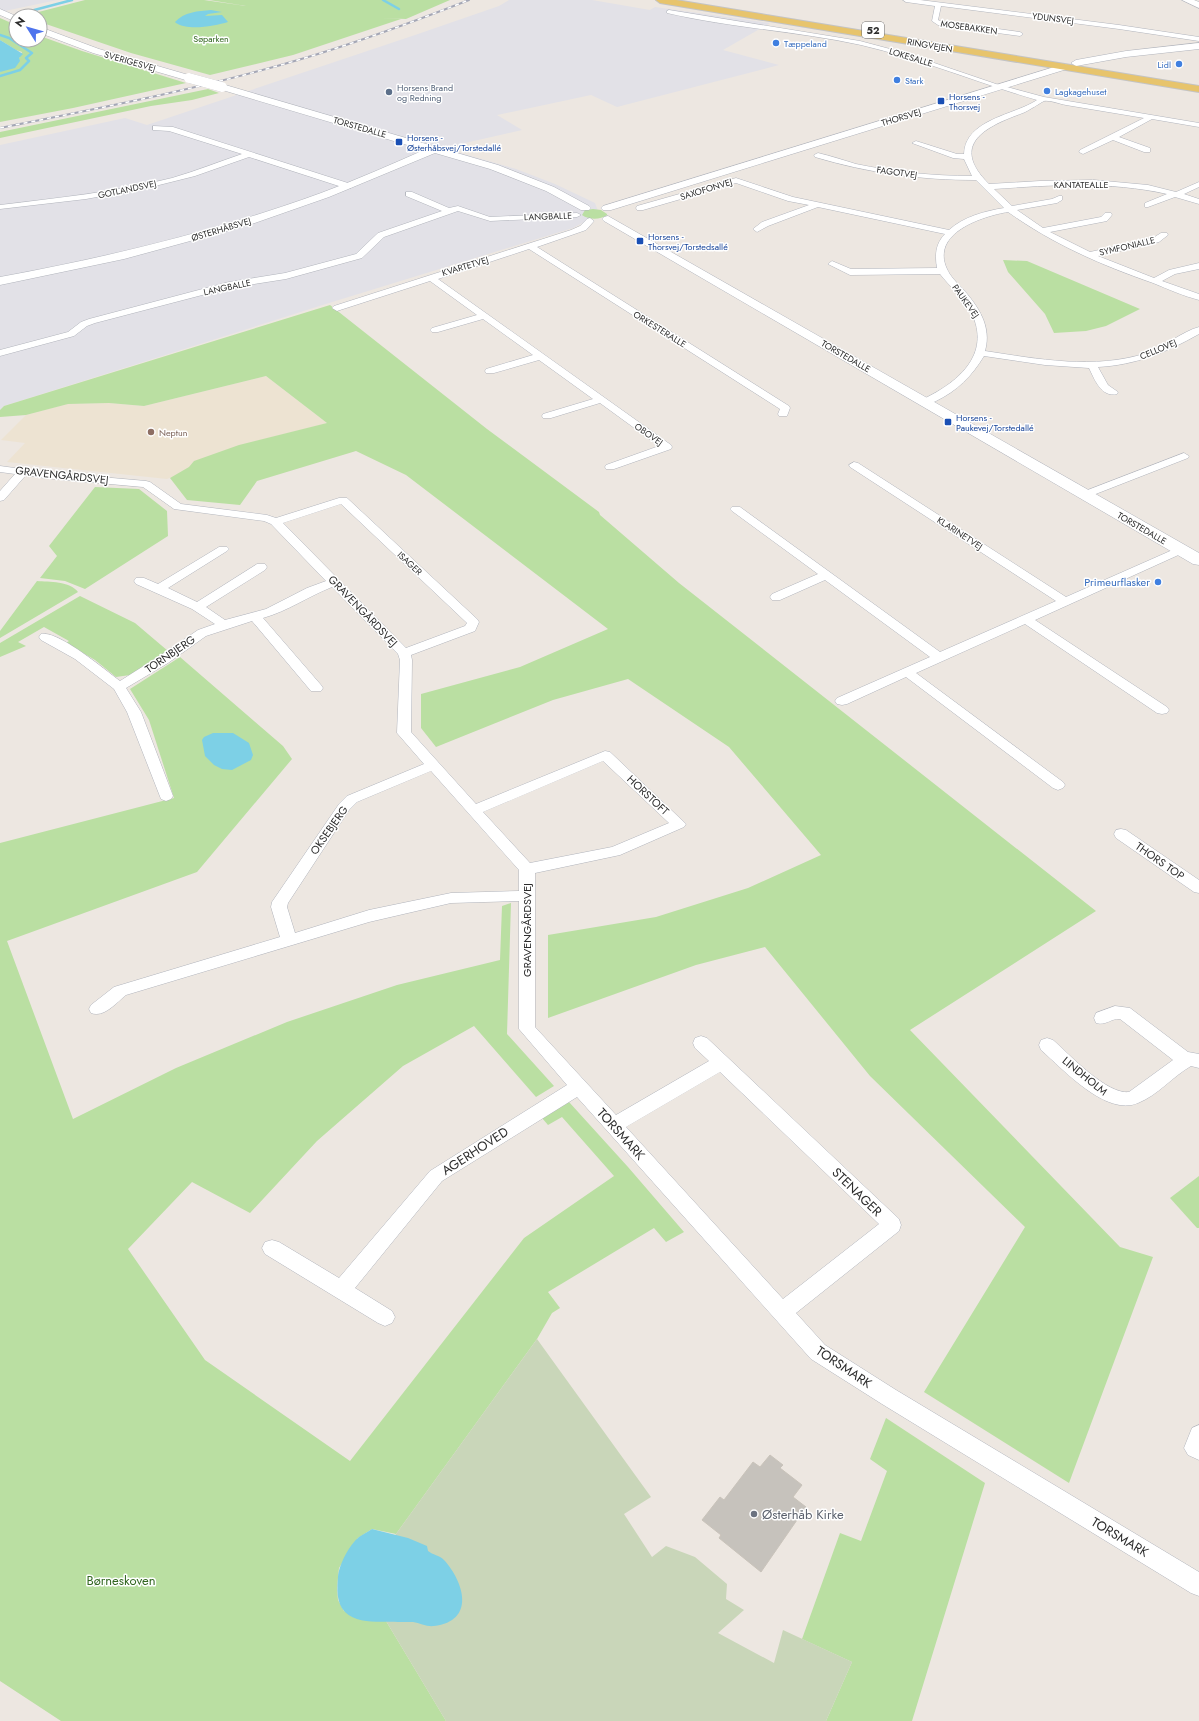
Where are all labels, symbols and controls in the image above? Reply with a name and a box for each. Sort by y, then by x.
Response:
north arrow [8,8,48,48]
street label: YDUNSVEJ [1031,9,1075,27]
text: N [11,14,29,30]
street label: MOSEBAKKEN [940,17,998,37]
road number: 52 [862,22,884,38]
park label: Søparken [193,32,229,45]
street label: RINGVEJEN [906,35,954,55]
place label: Tæppeland [784,37,827,50]
marker: Tæppeland [771,38,781,48]
street label: LOKESALLE [888,44,934,70]
street label: SVERIGESVEJ [103,47,157,75]
place label: Lidl [1157,58,1171,71]
marker: Lidl [1174,59,1184,69]
place label: Stark [905,74,924,87]
marker: Stark [892,75,902,85]
place label: Horsens Brand og Redning [397,81,453,104]
place label: Lagkagehuset [1055,85,1107,98]
marker: Lagkagehuset [1042,86,1052,96]
marker: Horsens Brand og Redning [384,87,394,97]
place label: Horsens - Thorsvej [949,90,985,113]
marker: Horsens - Thorsvej [936,96,946,106]
street label: THORSVEJ [880,105,922,129]
street label: TORSTEDALLE [332,113,388,141]
place label: Horsens - Østerhåbsvej/Torstedallé [407,131,501,154]
marker: Horsens - Østerhåbsvej/Torstedallé [394,137,404,147]
street label: FAGOTVEJ [876,163,918,181]
street label: SAXOFONVEJ [678,175,734,203]
street label: GOTLANDSVEJ [97,176,157,202]
street label: KANTATEALLE [1054,178,1108,191]
street label: LANGBALLE [524,209,572,223]
street label: ØSTERHÅBSVEJ [190,214,252,244]
place label: Horsens - Thorsvej/Torstedsallé [648,230,728,253]
street label: SYMFONIALLE [1098,233,1156,259]
marker: Horsens - Thorsvej/Torstedsallé [635,236,645,246]
street label: KVARTETVEJ [440,253,490,279]
street label: LANGBALLE [202,276,252,298]
street label: PAUKEVEJ [949,281,983,321]
street label: ORKESTERALLE [631,308,689,351]
street label: CELLOVEJ [1138,335,1178,363]
street label: TORSTEDALLE [819,337,873,375]
place label: Horsens - Paukevej/Torstedallé [956,411,1034,434]
marker: Horsens - Paukevej/Torstedallé [943,417,953,427]
street label: OBOVEJ [632,419,666,449]
place label: Neptun [159,426,188,439]
marker: Neptun [146,427,156,437]
street label: GRAVENGÅRDSVEJ [15,462,109,488]
street label: TORSTEDALLE [1115,509,1169,547]
street label: KLARINETVEJ [935,513,985,553]
street label: ISAGER [395,548,425,578]
street label: GRAVENGÅRDSVEJ [325,572,401,650]
place label: Primeurflasker [1084,574,1150,590]
marker: Primeurflasker [1153,577,1163,587]
street label: TORNBJERG [142,631,199,677]
street label: HORSTOFT [623,771,673,819]
street label: OKSEBJERG [306,802,352,858]
street label: THORS TOP [1132,838,1188,884]
street label: GRAVENGÅRDSVEJ [519,883,535,977]
street label: LINDHOLM [1059,1053,1111,1099]
street label: TORSMARK [593,1104,650,1165]
street label: AGERHOVED [438,1122,512,1180]
street label: STENAGER [828,1163,887,1221]
street label: TORSMARK [812,1341,876,1393]
place label: Østerhåb Kirke [762,1505,844,1524]
marker: Østerhåb Kirke [749,1509,759,1519]
street label: TORSMARK [1088,1512,1153,1562]
park label: Børneskoven [86,1571,156,1590]

